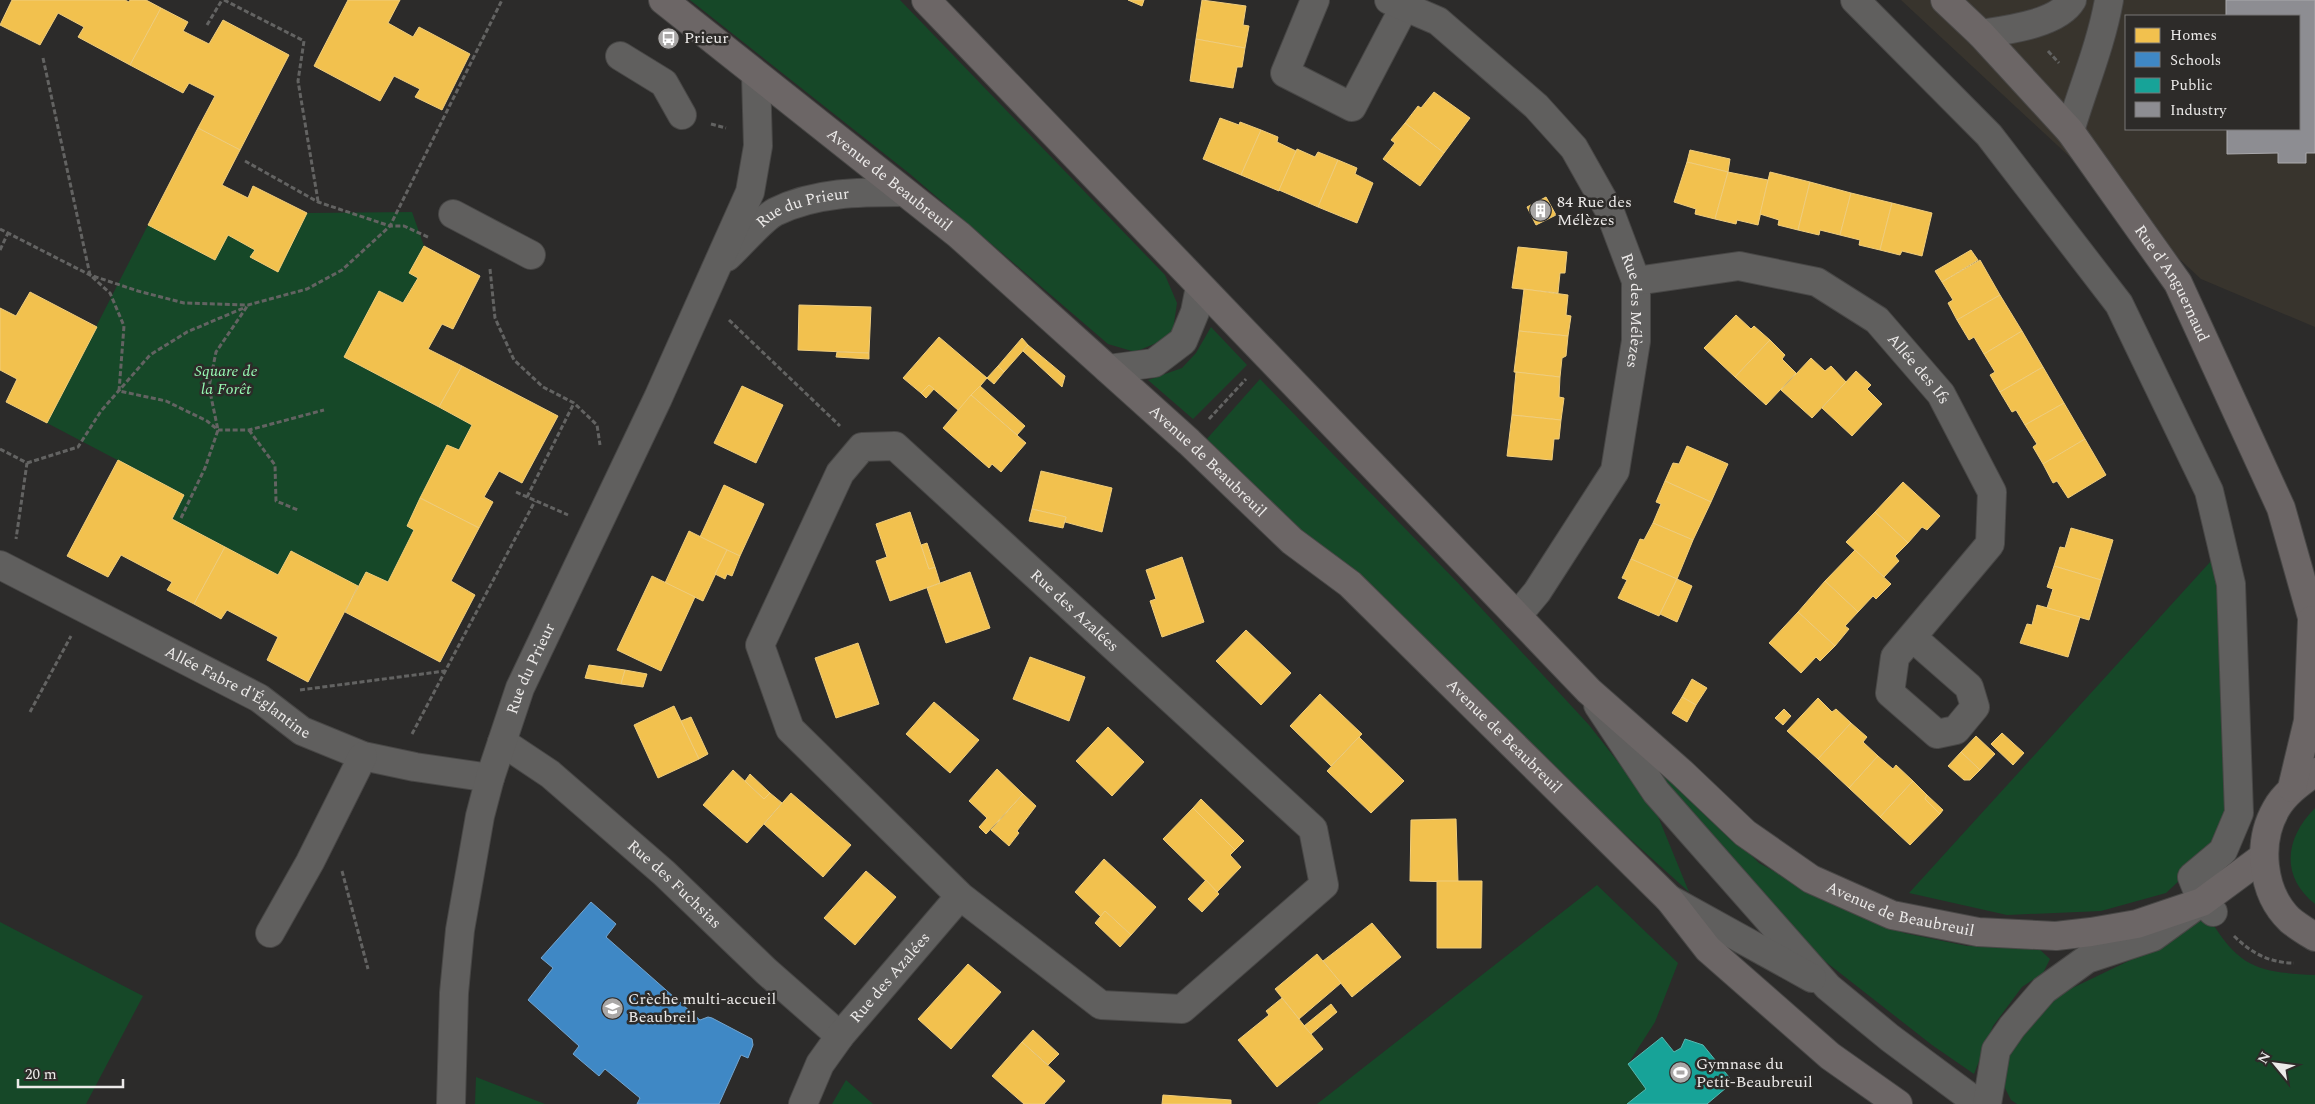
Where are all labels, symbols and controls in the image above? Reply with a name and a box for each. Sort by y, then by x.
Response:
legend [2125,15,2300,130]
text: Homes [2170,24,2217,47]
bus stop icon: Prieur [656,26,680,50]
place label: Prieur [684,26,728,50]
text: Schools [2170,49,2221,72]
text: Public [2170,74,2213,97]
text: Industry [2170,99,2227,122]
street label: Avenue de Beaubreuil [821,122,957,237]
street label: Rue du Prieur [751,181,850,234]
place label: 84 Rue des Mélèzes [1557,190,1632,232]
building icon: 84 Rue des Mélèzes [1529,199,1553,223]
street label: Rue d'Anguernaud [2128,220,2215,346]
street label: Rue des Mélèzes [1614,249,1648,370]
street label: Allée des Ifs [1881,328,1956,408]
park label: Square de la Forêt [194,359,258,401]
street label: Avenue de Beaubreuil [1143,399,1272,523]
street label: Rue des Azalées [1025,563,1124,658]
street label: Rue du Prieur [500,619,561,718]
street label: Allée Fabre d'Églantine [161,640,314,745]
street label: Avenue de Beaubreuil [1441,673,1568,799]
street label: Rue des Fuchsias [622,834,727,934]
street label: Avenue de Beaubreuil [1822,875,1976,943]
street label: Rue des Azalées [844,927,936,1028]
place label: Crèche multi-accueil Beaubreil [628,987,776,1029]
school or university icon: Crèche multi-accueil Beaubreil [600,996,624,1020]
north arrow [2250,1039,2300,1089]
text: N [2252,1048,2276,1068]
place label: Gymnase du Petit-Beaubreuil [1696,1052,1813,1094]
scale bar [18,1056,122,1088]
sports icon: Gymnase du Petit-Beaubreuil [1668,1061,1692,1085]
text: 20 m [25,1063,57,1086]

